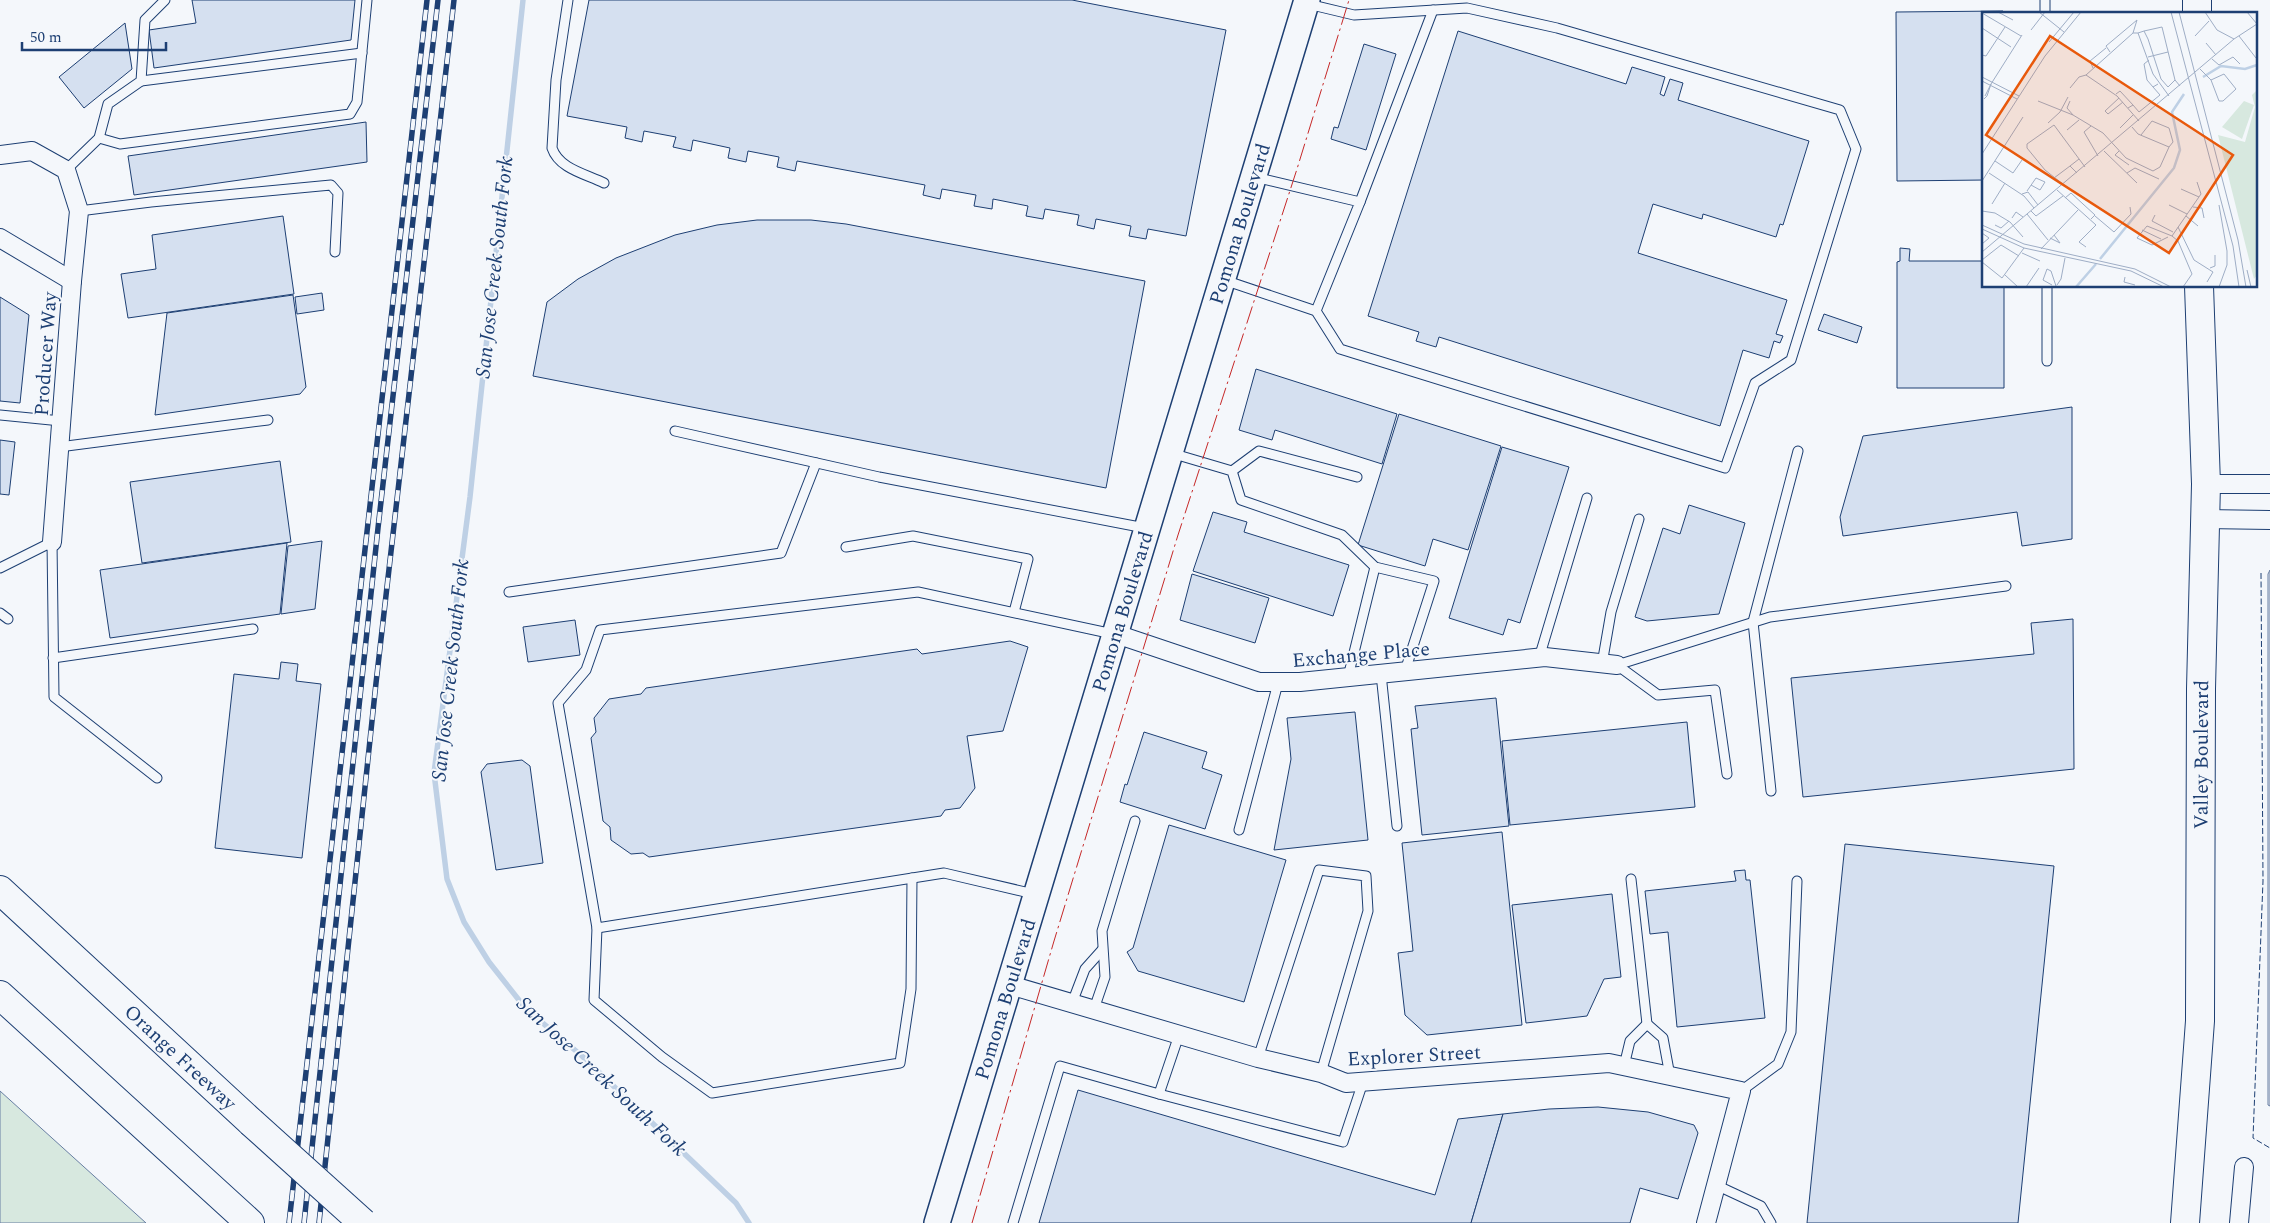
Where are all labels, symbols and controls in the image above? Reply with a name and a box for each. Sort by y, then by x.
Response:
inset map [1982,12,2258,288]
scale bar [22,20,166,52]
text: 50 m [30,26,62,49]
street label: Pomona Boulevard [1202,140,1279,308]
water label: San Jose Creek South Fork [467,154,523,380]
street label: Producer Way [27,290,65,417]
street label: Pomona Boulevard [1084,527,1162,696]
water label: San Jose Creek South Fork [423,557,479,783]
street label: Exchange Place [1291,634,1431,676]
street label: Valley Boulevard [2187,680,2217,829]
street label: Pomona Boulevard [967,915,1044,1084]
water label: San Jose Creek South Fork [509,989,694,1165]
street label: Orange Freeway [117,998,244,1119]
street label: Explorer Street [1346,1038,1482,1074]

